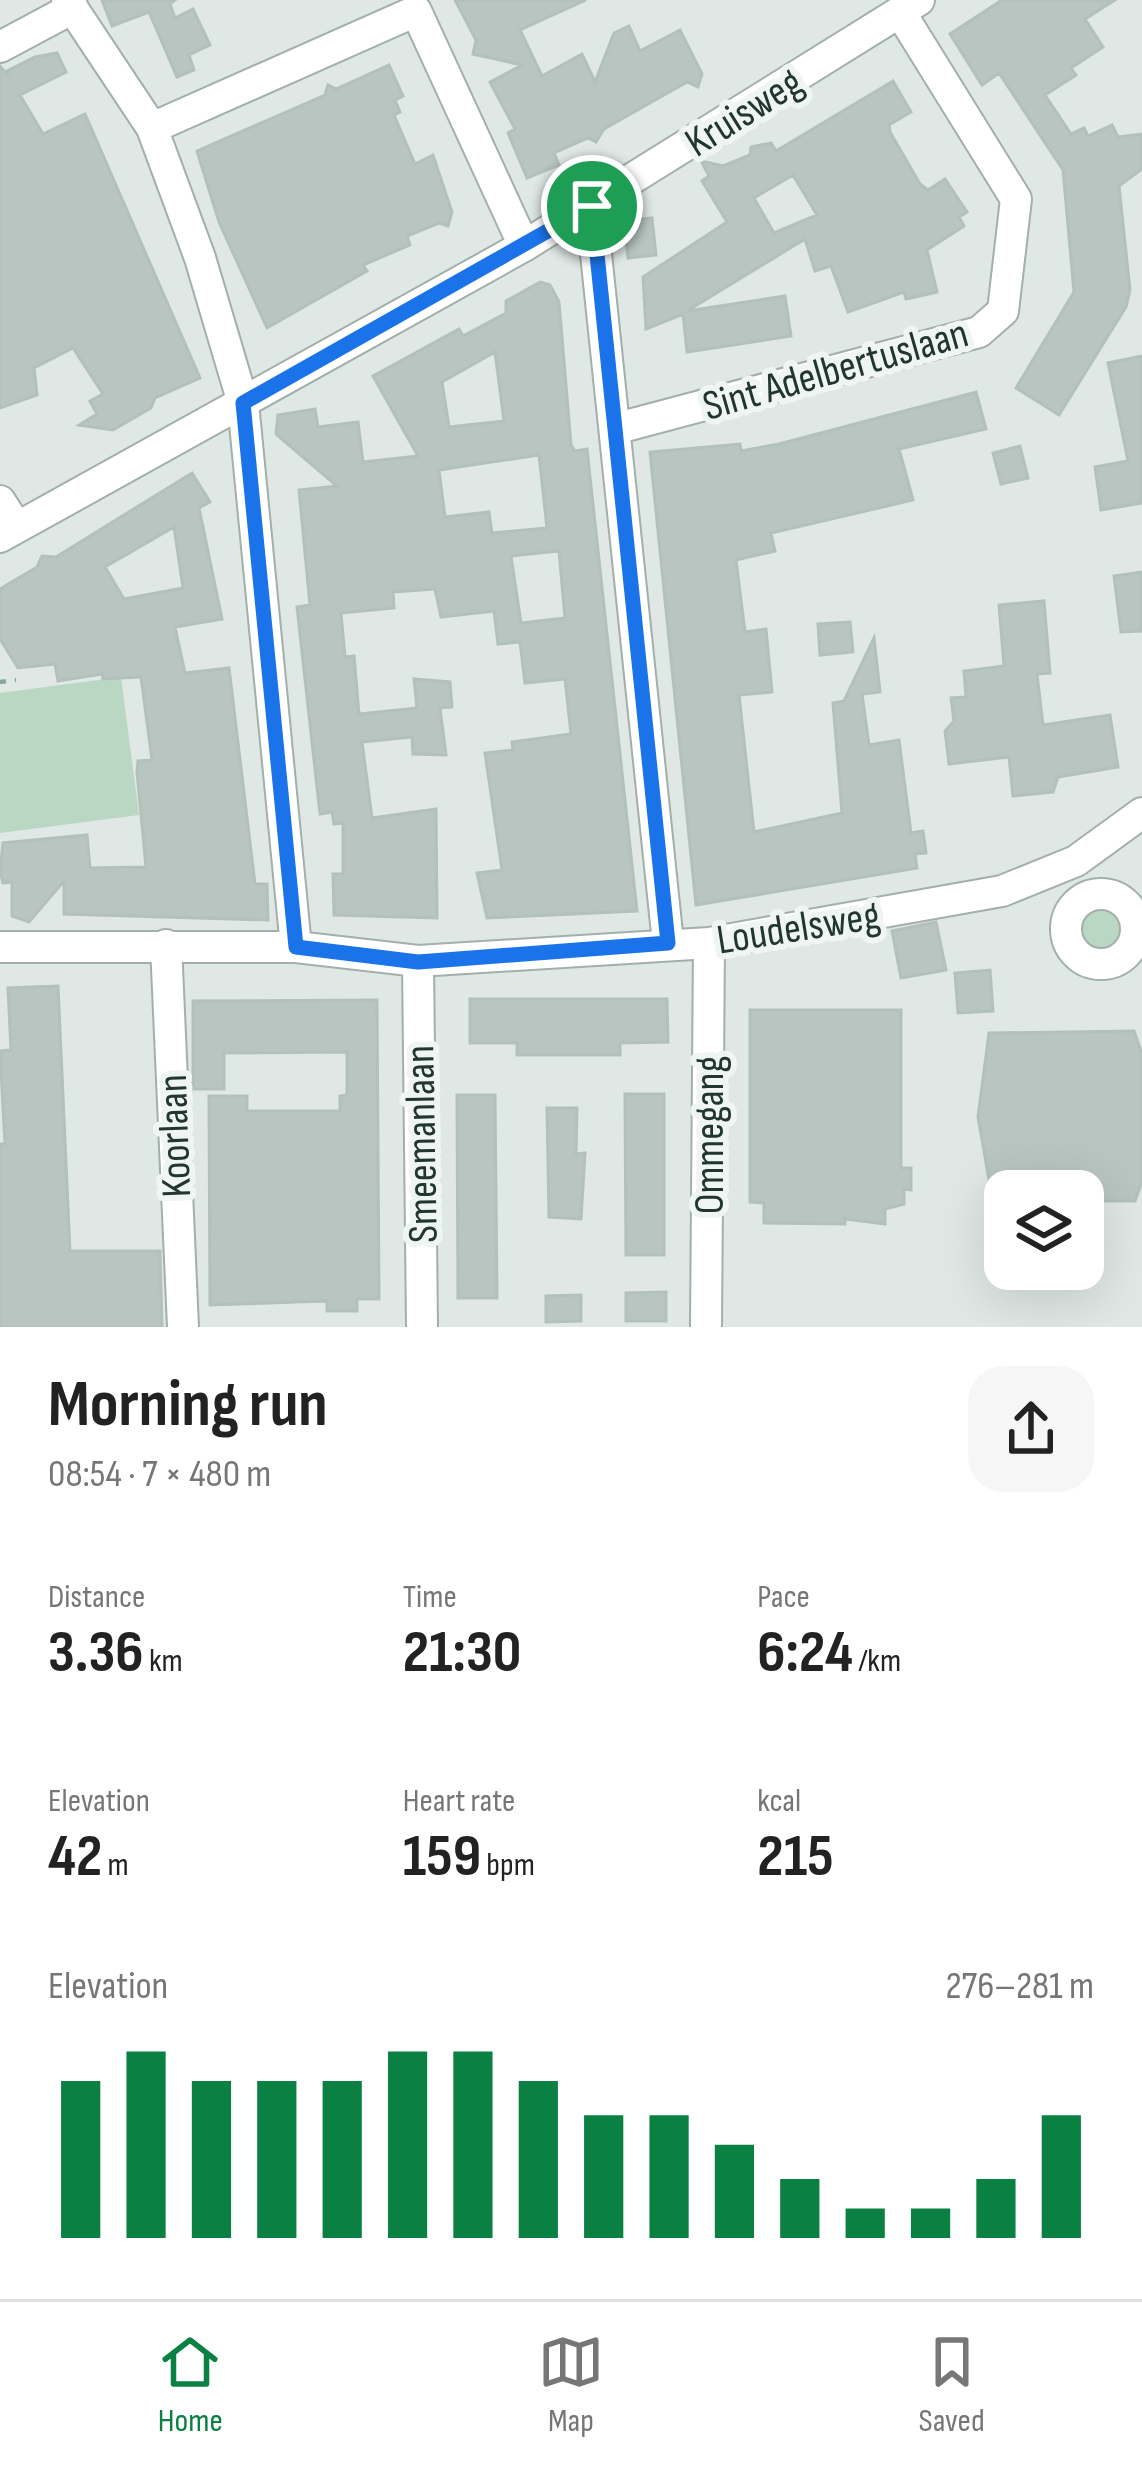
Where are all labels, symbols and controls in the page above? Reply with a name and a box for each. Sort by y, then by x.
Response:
street label: Kruisweg [676,57,812,169]
pin [541,155,643,257]
icon: arrive [559,173,625,239]
street label: Sint Adelbertuslaan [697,308,974,433]
street label: Loudelsweg [713,890,884,967]
street label: Smeemanlaan [395,1045,450,1243]
street label: Ommegang [685,1056,736,1214]
street label: Koorlaan [148,1073,203,1198]
map controls [984,1170,1104,1290]
button: layers [984,1170,1104,1290]
text: Morning run [48,1366,328,1445]
button: share [968,1366,1094,1492]
text: 08:54 · 7 × 480 m [48,1451,271,1498]
text: Distance [48,1577,145,1617]
text: Time [403,1577,457,1617]
text: Pace [757,1577,810,1617]
text: 3.36 [48,1617,144,1689]
text: 21:30 [403,1617,521,1689]
text: 6:24 [757,1617,853,1689]
text: km [144,1641,183,1681]
text: /km [853,1641,901,1681]
text: Elevation [48,1781,150,1821]
text: Heart rate [403,1781,515,1821]
text: kcal [757,1781,801,1821]
text: 42 [48,1821,102,1893]
text: 159 [403,1821,481,1893]
text: 215 [757,1821,834,1893]
text: m [102,1845,129,1885]
text: bpm [481,1845,535,1885]
text: Elevation [48,1963,168,2010]
text: 276–281 m [945,1963,1094,2010]
tab: Home [157,2329,223,2441]
tab: Map [538,2329,604,2441]
tab: Saved [919,2329,985,2441]

